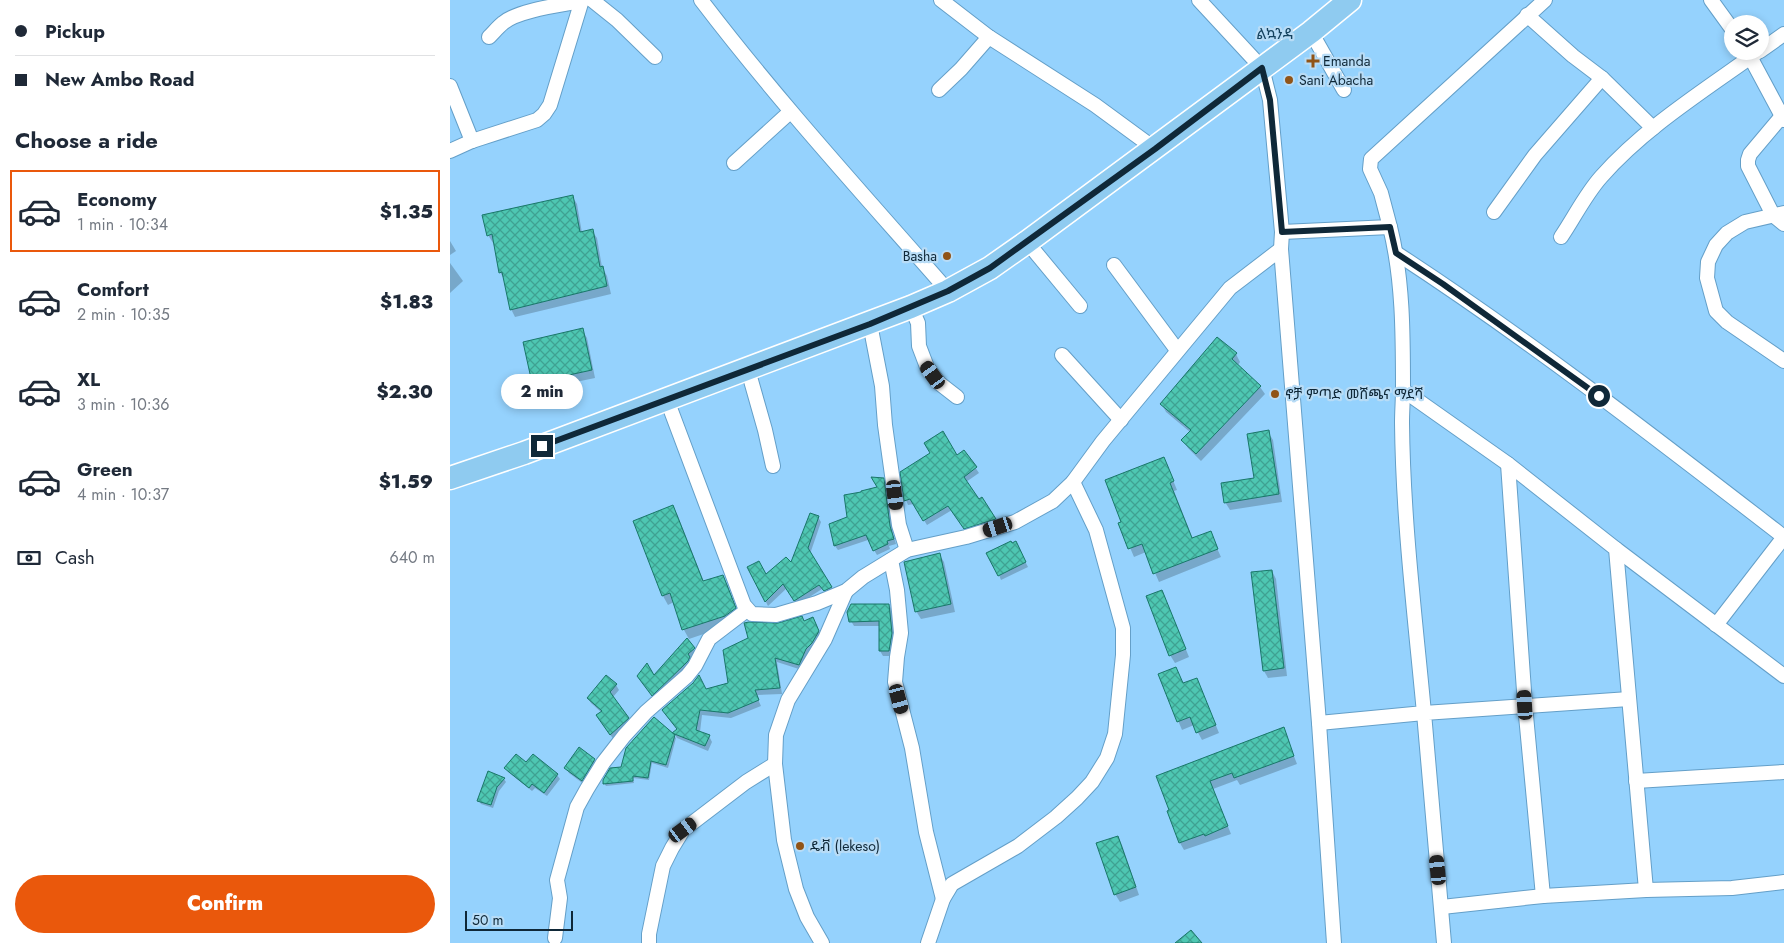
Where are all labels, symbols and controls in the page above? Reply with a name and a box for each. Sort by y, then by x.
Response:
map controls [1724,15,1769,60]
button: layers [1724,15,1769,60]
text: Pickup [45,18,105,45]
district label: ልኳንዳ [1257,23,1293,45]
place label: Emanda [1323,51,1370,71]
marker: Emanda [1307,55,1319,67]
text: New Ambo Road [45,66,195,93]
place label: Sani Abacha [1299,70,1373,90]
marker: Sani Abacha [1283,74,1295,86]
text: Choose a ride [15,124,158,156]
text: Economy [77,186,157,213]
icon: car [17,189,62,234]
text: $1.35 [380,198,433,225]
text: 1 min · 10:34 [77,213,168,236]
place label: Basha [903,246,937,266]
marker: Basha [941,250,953,262]
text: Comfort [77,276,149,303]
icon: car [17,279,62,324]
text: $1.83 [380,288,433,315]
text: 2 min · 10:35 [77,303,170,326]
car [918,358,947,392]
text: XL [77,366,100,393]
icon: car [17,369,62,414]
callout: 2 min [501,374,583,408]
text: $2.30 [377,378,433,405]
text: 2 min [521,380,563,403]
place label: ኖቻ ምጣድ መሸጫና ማደሻ [1285,384,1423,404]
route start [1588,385,1610,407]
marker: ኖቻ ምጣድ መሸጫና ማደሻ [1269,388,1281,400]
text: 3 min · 10:36 [77,393,170,416]
route end [531,435,553,457]
text: Green [77,456,133,483]
icon: car [17,459,62,504]
text: $1.59 [379,468,433,495]
car [885,479,904,511]
text: 4 min · 10:37 [77,483,169,506]
car [981,515,1014,539]
icon: cash [15,544,43,572]
text: Cash [55,544,95,571]
text: 640 m [390,546,435,569]
car [887,683,910,715]
car [1516,690,1533,720]
car [666,815,699,845]
place label: ዴቭ (lekeso) [810,836,880,856]
marker: ዴቭ (lekeso) [794,840,806,852]
car [1428,854,1447,886]
button: Confirm [15,875,435,933]
scale bar [465,908,572,931]
text: 50 m [472,910,503,930]

